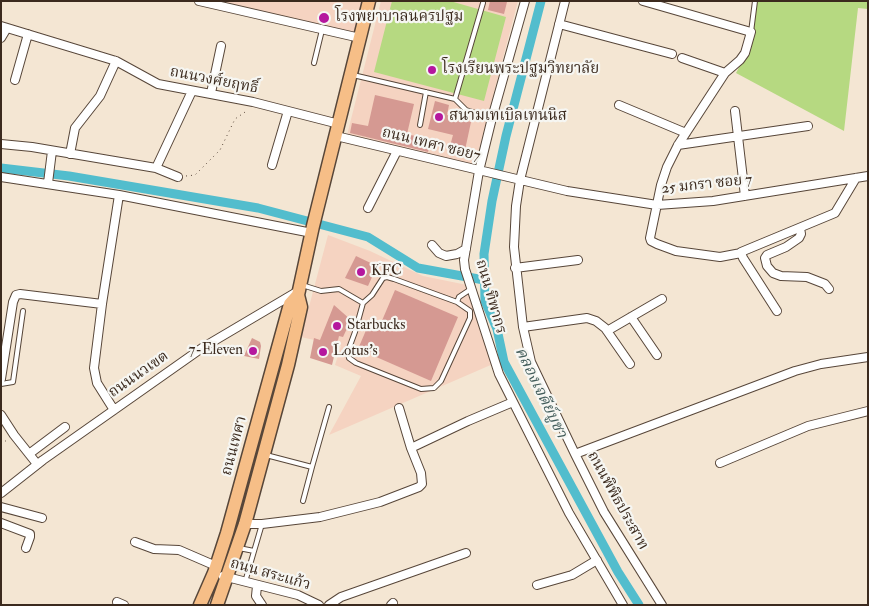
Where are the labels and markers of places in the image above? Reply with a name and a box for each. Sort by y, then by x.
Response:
place label: โรงพยาบาลนครปฐม [335,9,463,27]
marker: โรงพยาบาลนครปฐม [317,11,331,25]
place label: โรงเรียนพระปฐมวิทยาลัย [442,61,599,79]
marker: โรงเรียนพระปฐมวิทยาลัย [426,64,438,76]
place label: สนามเทเบิลเทนนิส [449,108,567,126]
marker: สนามเทเบิลเทนนิส [433,111,445,123]
place label: KFC [371,263,402,281]
marker: KFC [355,266,367,278]
place label: Starbucks [347,317,405,335]
marker: Starbucks [331,320,343,332]
place label: 7-Eleven [189,342,243,360]
place label: Lotus's [333,343,378,361]
marker: 7-Eleven [247,345,259,357]
marker: Lotus's [317,346,329,358]

